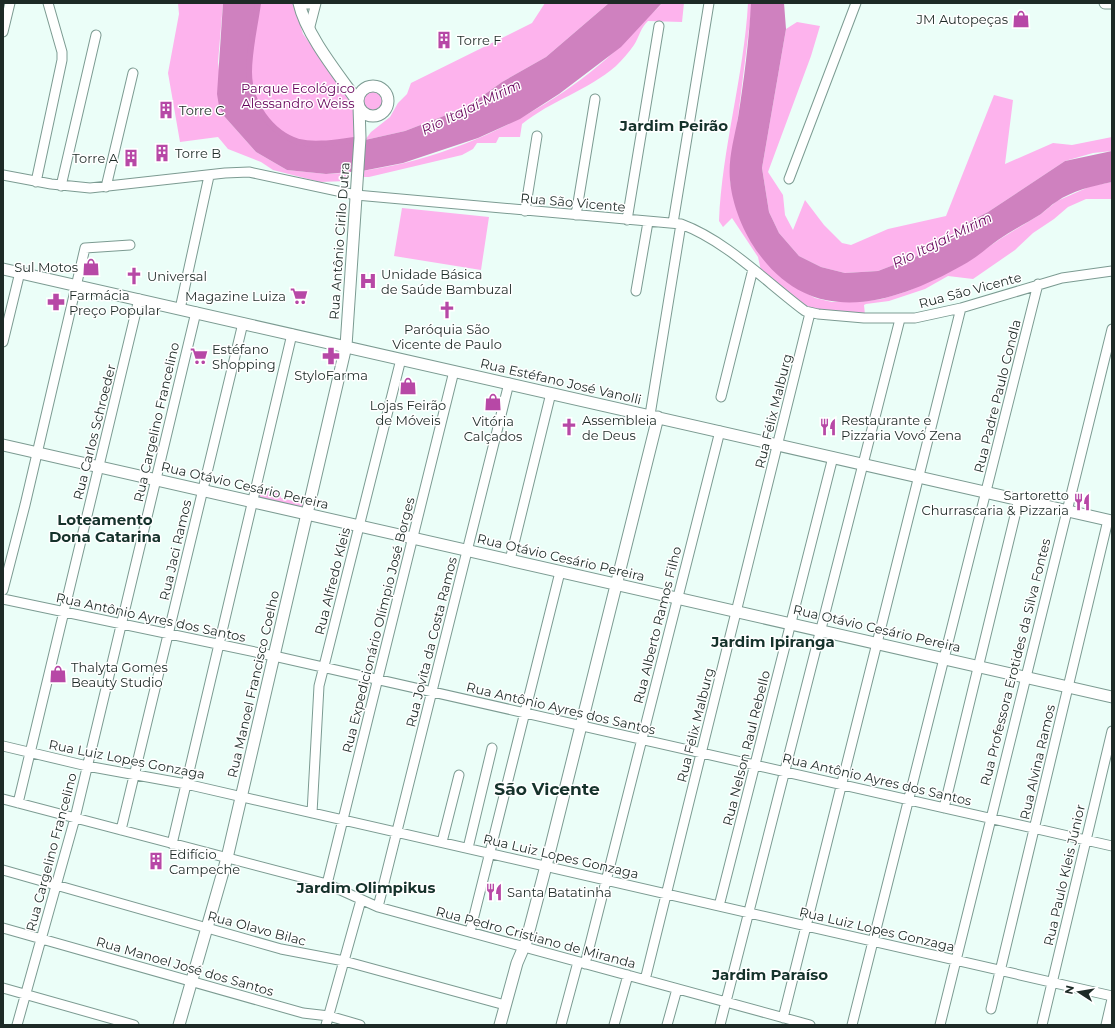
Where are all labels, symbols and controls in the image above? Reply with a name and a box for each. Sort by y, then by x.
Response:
shop icon: JM Autopeças [1011,9,1031,29]
place label: JM Autopeças [916,11,1008,27]
building icon: Torre F [434,30,454,50]
place label: Torre F [457,32,502,48]
water label: Rio Itajaí-Mirim [418,75,524,139]
park label: Parque Ecológico Alessandro Weiss [241,80,355,111]
building icon: Torre C [156,100,176,120]
place label: Torre C [179,102,225,118]
district label: Jardim Peirão [619,116,728,135]
building icon: Torre B [152,143,172,163]
place label: Torre B [175,145,221,161]
building icon: Torre A [121,148,141,168]
place label: Torre A [72,150,119,166]
street label: Rua Antônio Cirilo Dutra [326,162,352,320]
street label: Rua São Vicente [520,189,626,215]
water label: Rio Itajaí-Mirim [889,208,995,272]
shop icon: Sul Motos [81,257,101,277]
place label: Sul Motos [14,259,78,275]
church icon: Universal [124,266,144,286]
place label: Unidade Básica de Saúde Bambuzal [381,266,512,297]
place label: Universal [147,268,207,284]
street label: Rua São Vicente [917,269,1023,311]
hospital icon: Unidade Básica de Saúde Bambuzal [358,271,378,291]
supermarket icon: Magazine Luiza [289,286,309,306]
place label: Farmácia Preço Popular [69,287,161,318]
place label: Magazine Luiza [185,288,286,304]
pharmacy icon: Farmácia Preço Popular [46,292,66,312]
church icon: Paróquia São Vicente de Paulo [437,300,457,320]
street label: Rua Padre Paulo Condla [970,318,1024,474]
place label: Paróquia São Vicente de Paulo [392,321,502,352]
street label: Rua Cargelino Francelino [130,341,182,503]
place label: Estéfano Shopping [212,341,276,372]
supermarket icon: Estéfano Shopping [189,346,209,366]
pharmacy icon: StyloFarma [321,346,341,366]
street label: Rua Félix Malburg [751,352,795,470]
street label: Rua Estéfano José Vanolli [479,355,643,407]
street label: Rua Carlos Schroeder [69,362,119,502]
place label: StyloFarma [294,367,368,383]
shop icon: Lojas Feirão de Móveis [398,376,418,396]
shop icon: Vitória Calçados [483,392,503,412]
place label: Lojas Feirão de Móveis [370,397,446,428]
place label: Assembleia de Deus [582,412,657,443]
place label: Restaurante e Pizzaria Vovó Zena [841,412,962,443]
place label: Vitória Calçados [464,413,522,444]
church icon: Assembleia de Deus [559,417,579,437]
restaurant icon: Restaurante e Pizzaria Vovó Zena [818,417,838,437]
street label: Rua Otávio Cesário Pereira [160,458,330,512]
place label: Sartoretto Churrascaria & Pizzaria [922,487,1069,518]
restaurant icon: Sartoretto Churrascaria & Pizzaria [1072,492,1092,512]
street label: Rua Expedicionário Olímpio José Borges [338,495,418,755]
street label: Rua Jaci Ramos [156,498,194,602]
district label: Loteamento Dona Catarina [49,510,161,546]
street label: Rua Alfredo Kleis [311,526,353,636]
street label: Rua Otávio Cesário Pereira [476,530,646,584]
street label: Rua Professora Erotides da Silva Fontes [976,537,1054,787]
street label: Rua Alberto Ramos Filho [630,545,684,705]
street label: Rua Jovita da Costa Ramos [402,555,460,729]
street label: Rua Antônio Ayres dos Santos [55,589,247,645]
street label: Rua Manoel Francisco Coelho [224,589,282,779]
street label: Rua Otávio Cesário Pereira [792,601,962,655]
district label: Jardim Ipiranga [710,632,835,651]
place label: Thalyta Gomes Beauty Studio [71,659,168,690]
shop icon: Thalyta Gomes Beauty Studio [48,664,68,684]
street label: Rua Félix Malburg [673,666,717,784]
street label: Rua Nelson Raul Rebello [719,669,773,827]
street label: Rua Antônio Ayres dos Santos [465,678,657,738]
street label: Rua Alvina Ramos [1016,703,1058,821]
street label: Rua Luiz Lopes Gonzaga [47,736,207,782]
street label: Rua Antônio Ayres dos Santos [781,749,973,809]
street label: Rua Cargelino Francelino [22,771,80,933]
district label: São Vicente [494,779,600,799]
street label: Rua Paulo Kleis Júnior [1040,803,1088,947]
street label: Rua Luiz Lopes Gonzaga [482,830,640,882]
place label: Edifício Campeche [169,846,240,877]
building icon: Edifício Campeche [146,851,166,871]
district label: Jardim Olimpikus [296,878,435,897]
restaurant icon: Santa Batatinha [484,882,504,902]
place label: Santa Batatinha [507,884,612,900]
street label: Rua Pedro Cristiano de Miranda [434,903,638,971]
street label: Rua Luiz Lopes Gonzaga [798,903,956,955]
street label: Rua Olavo Bilac [206,907,308,949]
street label: Rua Manoel José dos Santos [94,933,276,999]
district label: Jardim Paraíso [711,965,828,984]
north arrow [1059,972,1099,1012]
text: N [1061,984,1077,996]

